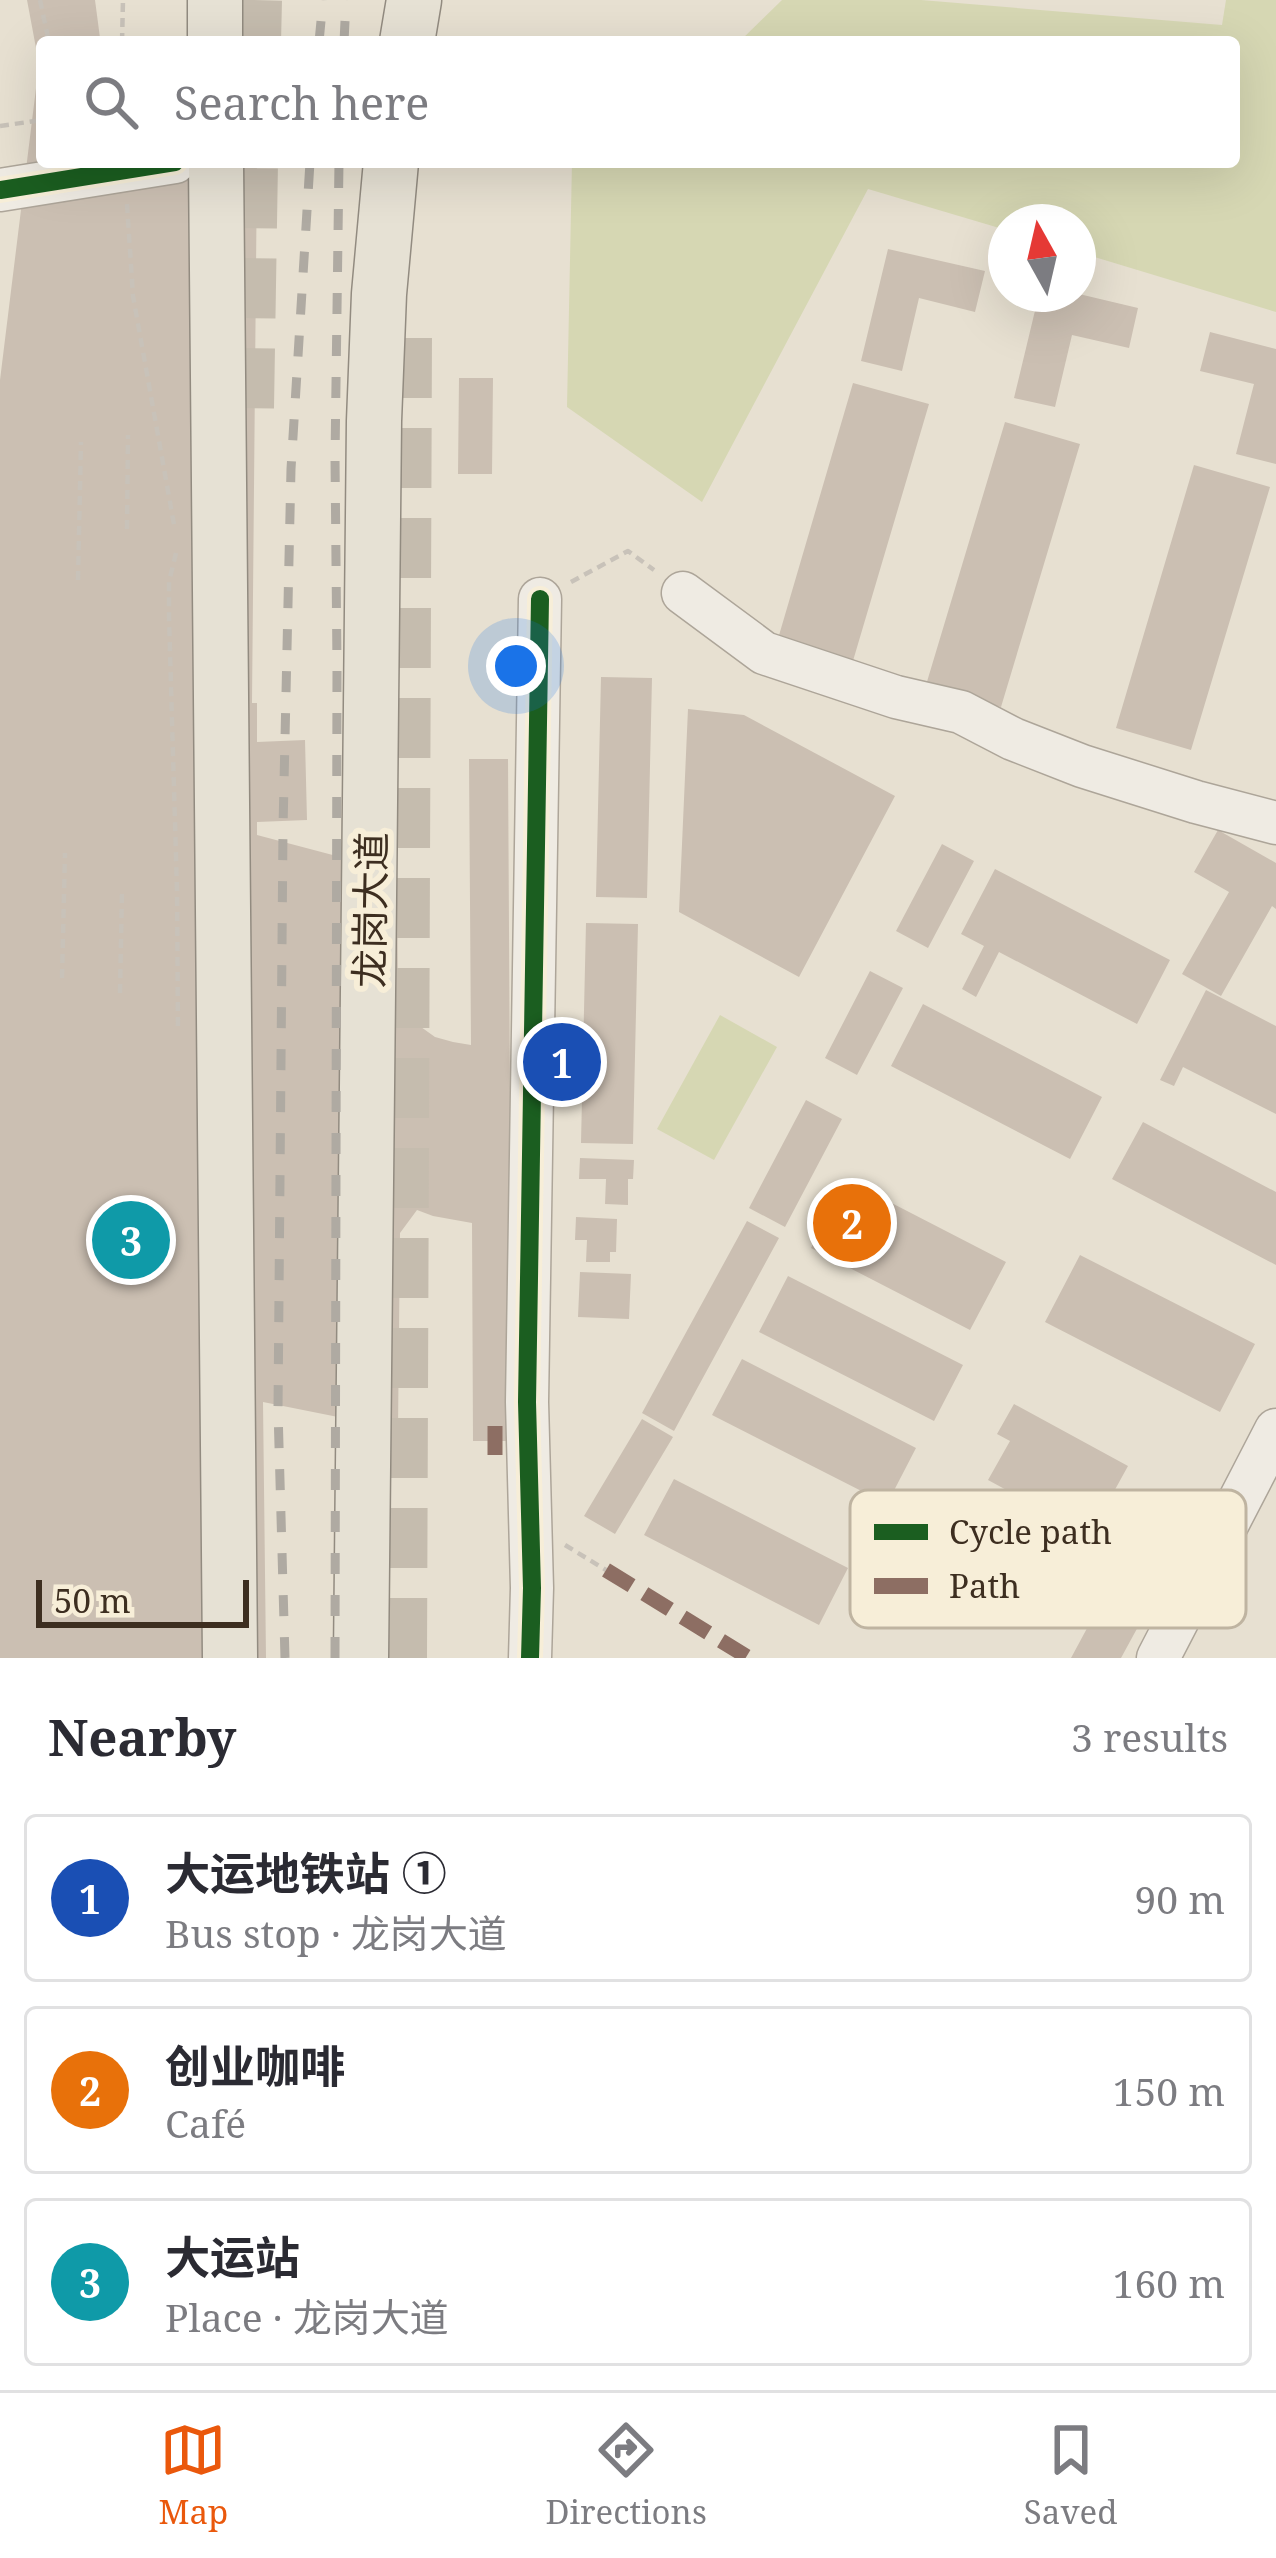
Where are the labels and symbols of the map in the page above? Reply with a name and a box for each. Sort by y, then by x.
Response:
north arrow [988,204,1096,312]
your location [486,636,546,696]
street label: 龙岗大道 [341,832,397,988]
pin: 1 [523,1017,601,1107]
pin: 2 [813,1178,891,1268]
pin: 3 [92,1195,170,1285]
legend [850,1490,1246,1628]
text: Cycle path [949,1509,1112,1554]
text: Path [949,1563,1020,1608]
scale bar [36,1574,249,1627]

